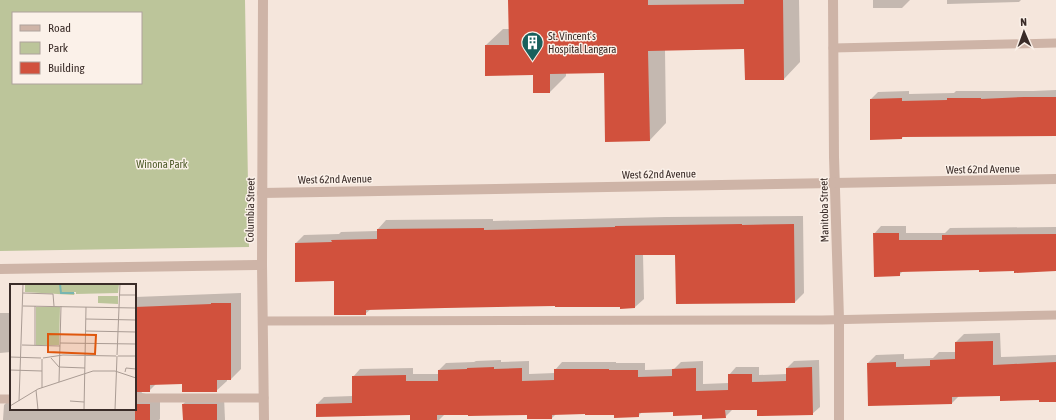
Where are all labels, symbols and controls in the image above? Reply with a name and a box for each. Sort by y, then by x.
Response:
legend [12,12,142,84]
north arrow [1004,12,1044,52]
text: N [1020,16,1027,28]
text: Road [48,21,71,35]
building icon: St. Vincent's Hospital Langara [519,29,545,62]
place label: St. Vincent's Hospital Langara [548,30,616,55]
text: Park [48,41,69,55]
text: Building [48,61,86,75]
park label: Winona Park [136,158,188,170]
street label: West 62nd Avenue [946,162,1020,176]
street label: West 62nd Avenue [622,167,696,181]
street label: West 62nd Avenue [298,172,372,186]
street label: Columbia Street [243,178,257,242]
street label: Manitoba Street [817,178,831,242]
inset map [10,284,136,410]

